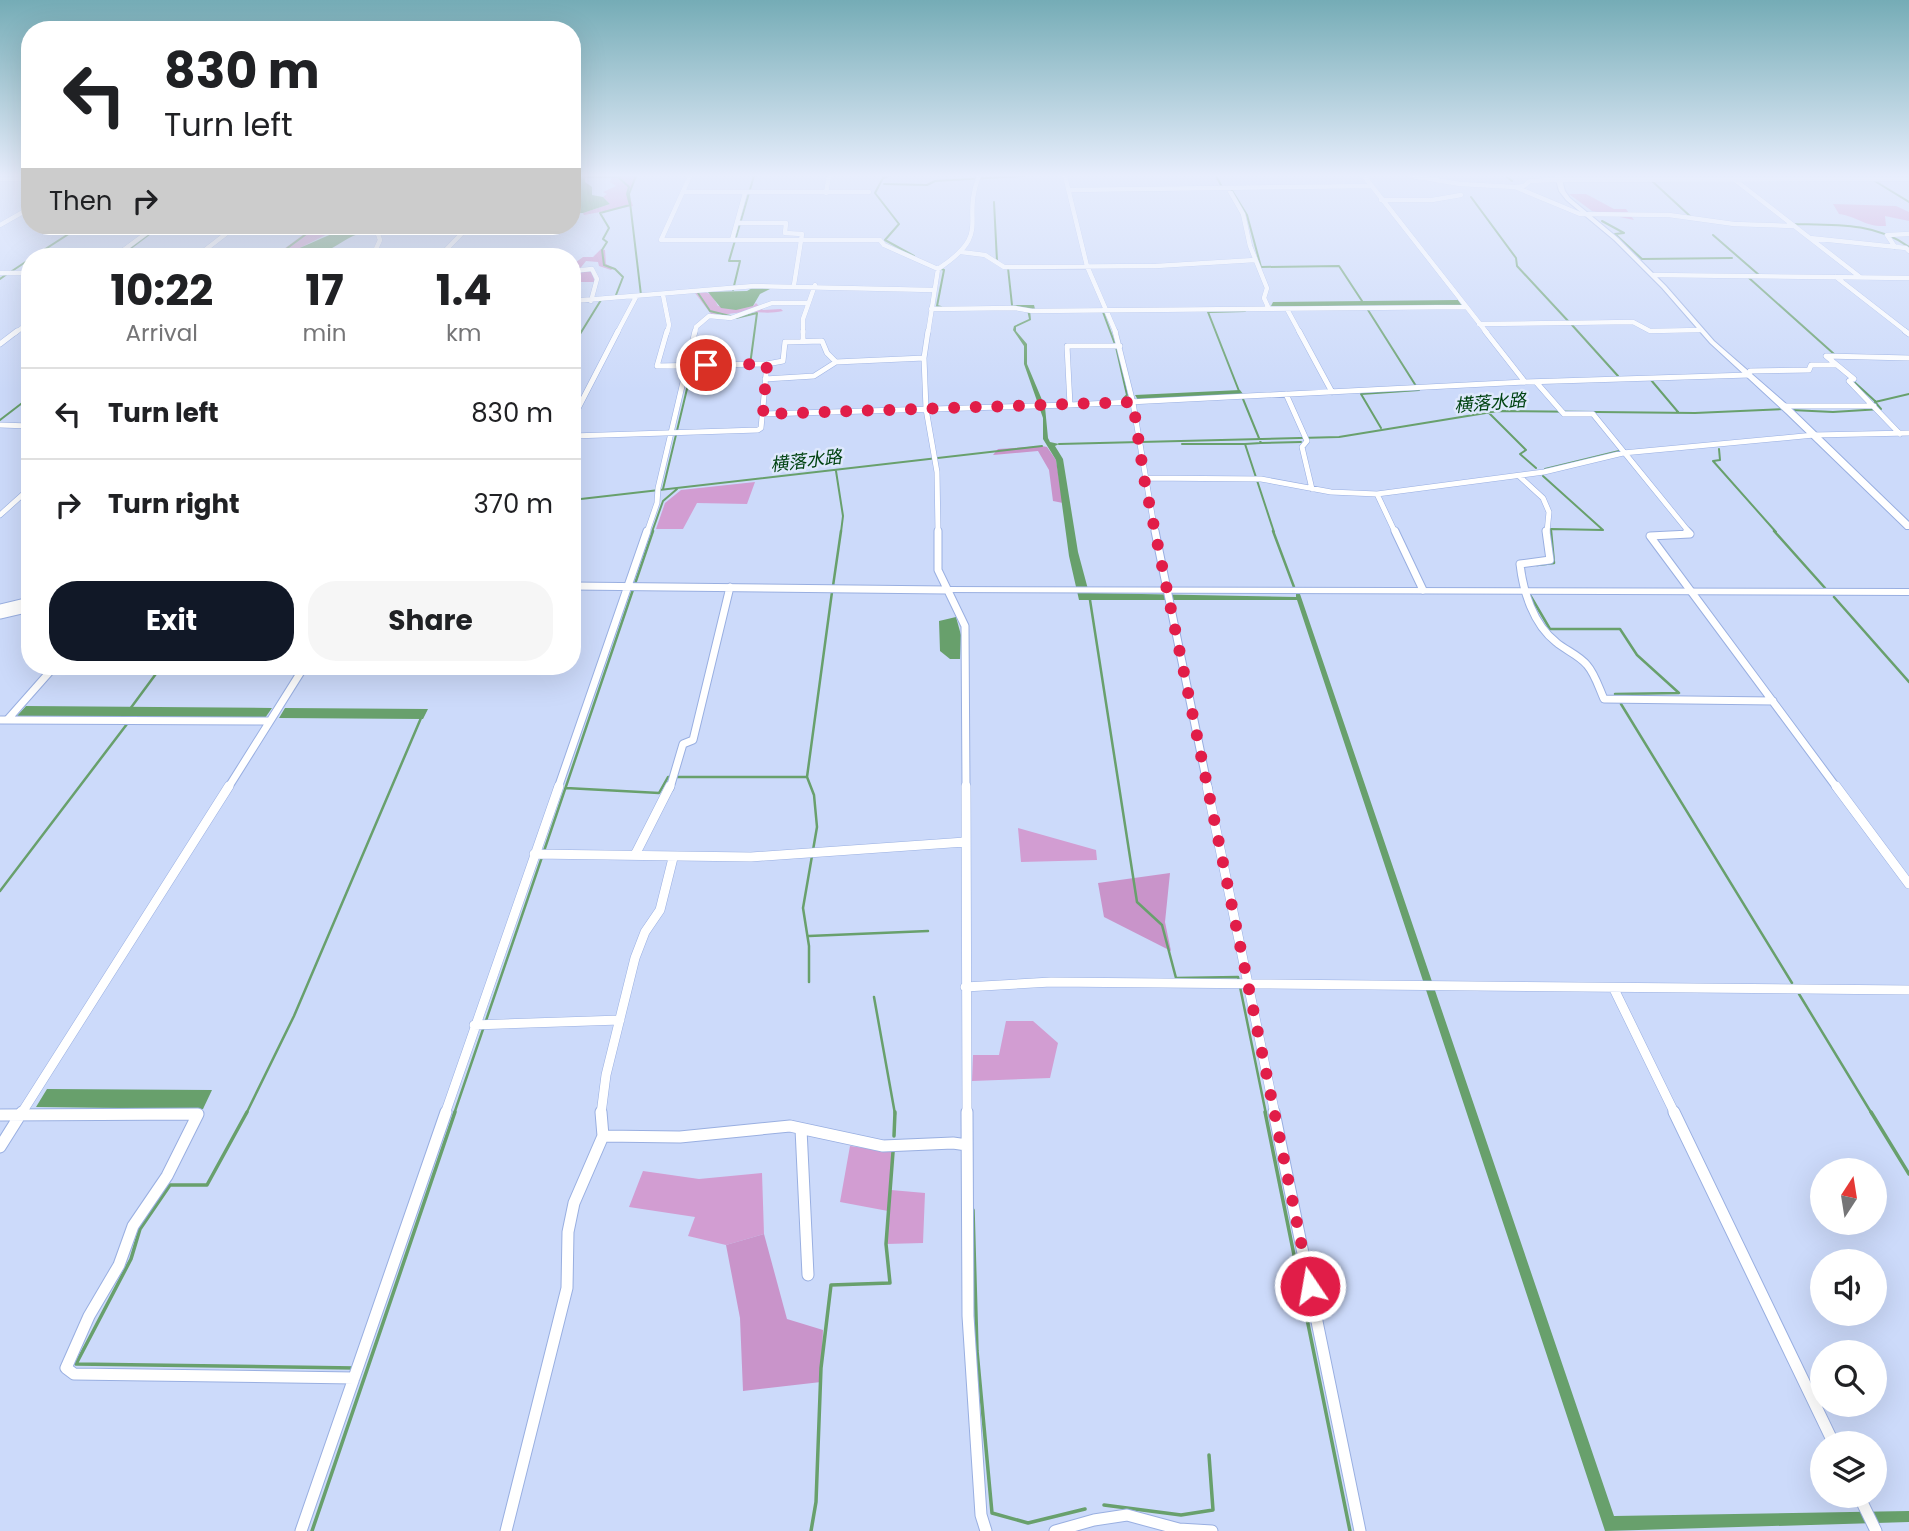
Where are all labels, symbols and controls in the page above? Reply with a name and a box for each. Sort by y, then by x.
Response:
text: 830 m [164,37,320,105]
icon: left [49,49,140,140]
text: Turn left [164,102,293,147]
icon: right [126,182,164,220]
text: Then [49,183,112,219]
text: 10:22 [110,261,213,320]
text: 17 [305,261,344,320]
text: 1.4 [436,261,492,320]
text: Arrival [126,317,198,349]
text: min [302,317,347,349]
text: km [446,317,482,349]
pin [676,335,736,395]
icon: arrive [687,346,725,384]
water label: 横落水路 [1453,387,1529,418]
icon: left [49,395,87,433]
text: Turn left [108,395,219,431]
text: 830 m [471,395,553,431]
water label: 横落水路 [769,443,845,477]
icon: right [49,486,87,524]
text: Turn right [108,486,240,522]
text: 370 m [473,486,553,522]
button: Exit [49,581,294,661]
button: Share [308,581,553,661]
north arrow [1810,1158,1886,1236]
map controls [1810,1158,1887,1508]
position arrow [1273,1249,1347,1323]
button: sound [1810,1249,1887,1326]
button: search [1810,1340,1887,1417]
button: layers [1810,1431,1887,1508]

